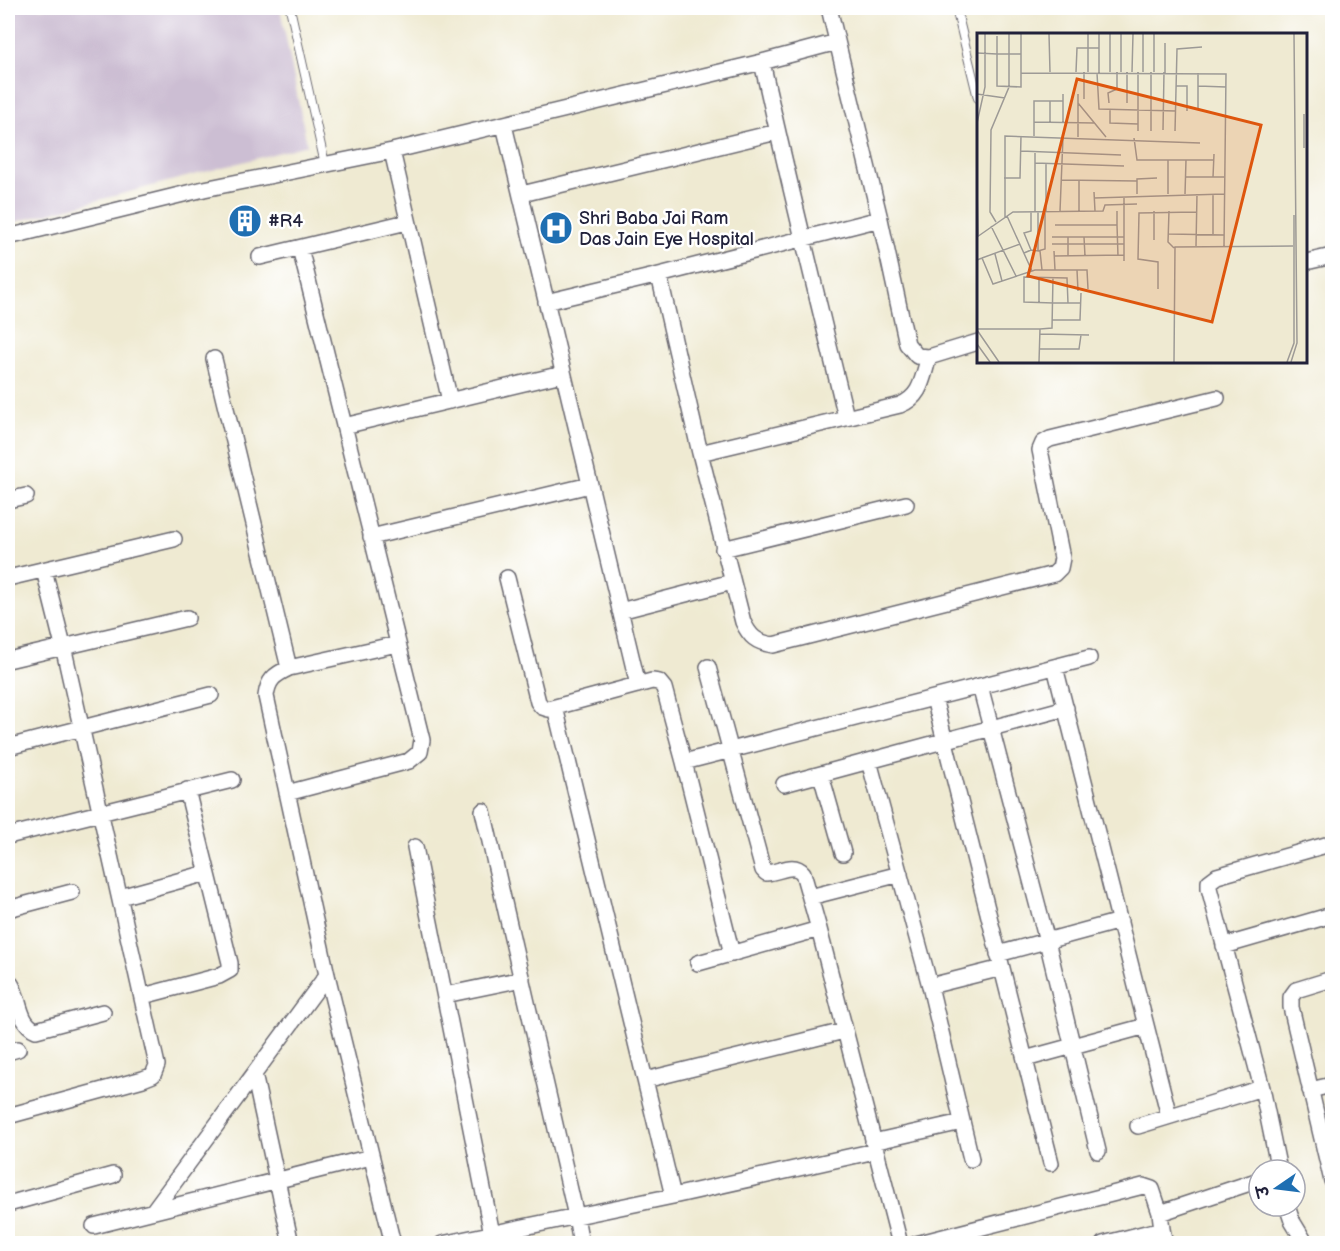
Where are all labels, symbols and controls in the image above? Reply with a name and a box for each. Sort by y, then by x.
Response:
inset map [977,33,1307,363]
building icon: #R4 [227,203,263,239]
place label: Shri Baba Jai Ram Das Jain Eye Hospital [579,208,754,250]
hospital icon: Shri Baba Jai Ram Das Jain Eye Hospital [538,210,574,246]
place label: #R4 [268,211,303,232]
north arrow [1247,1158,1307,1218]
text: उ [1253,1182,1275,1201]

